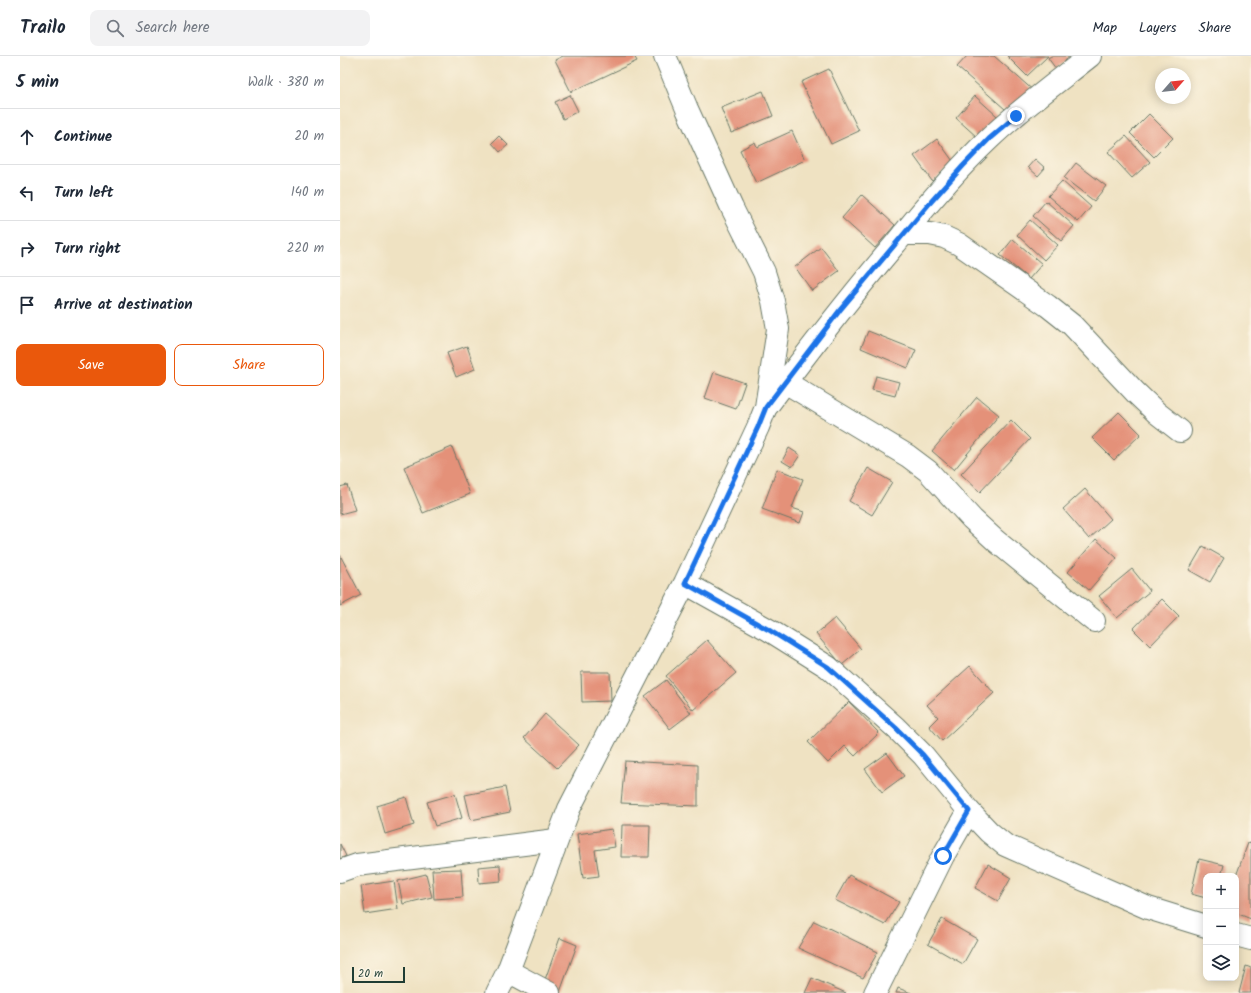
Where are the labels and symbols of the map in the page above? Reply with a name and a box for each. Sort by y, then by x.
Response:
north arrow [1155,68,1191,104]
route end [1007,107,1025,125]
route start [934,847,952,865]
scale bar [352,965,405,984]

